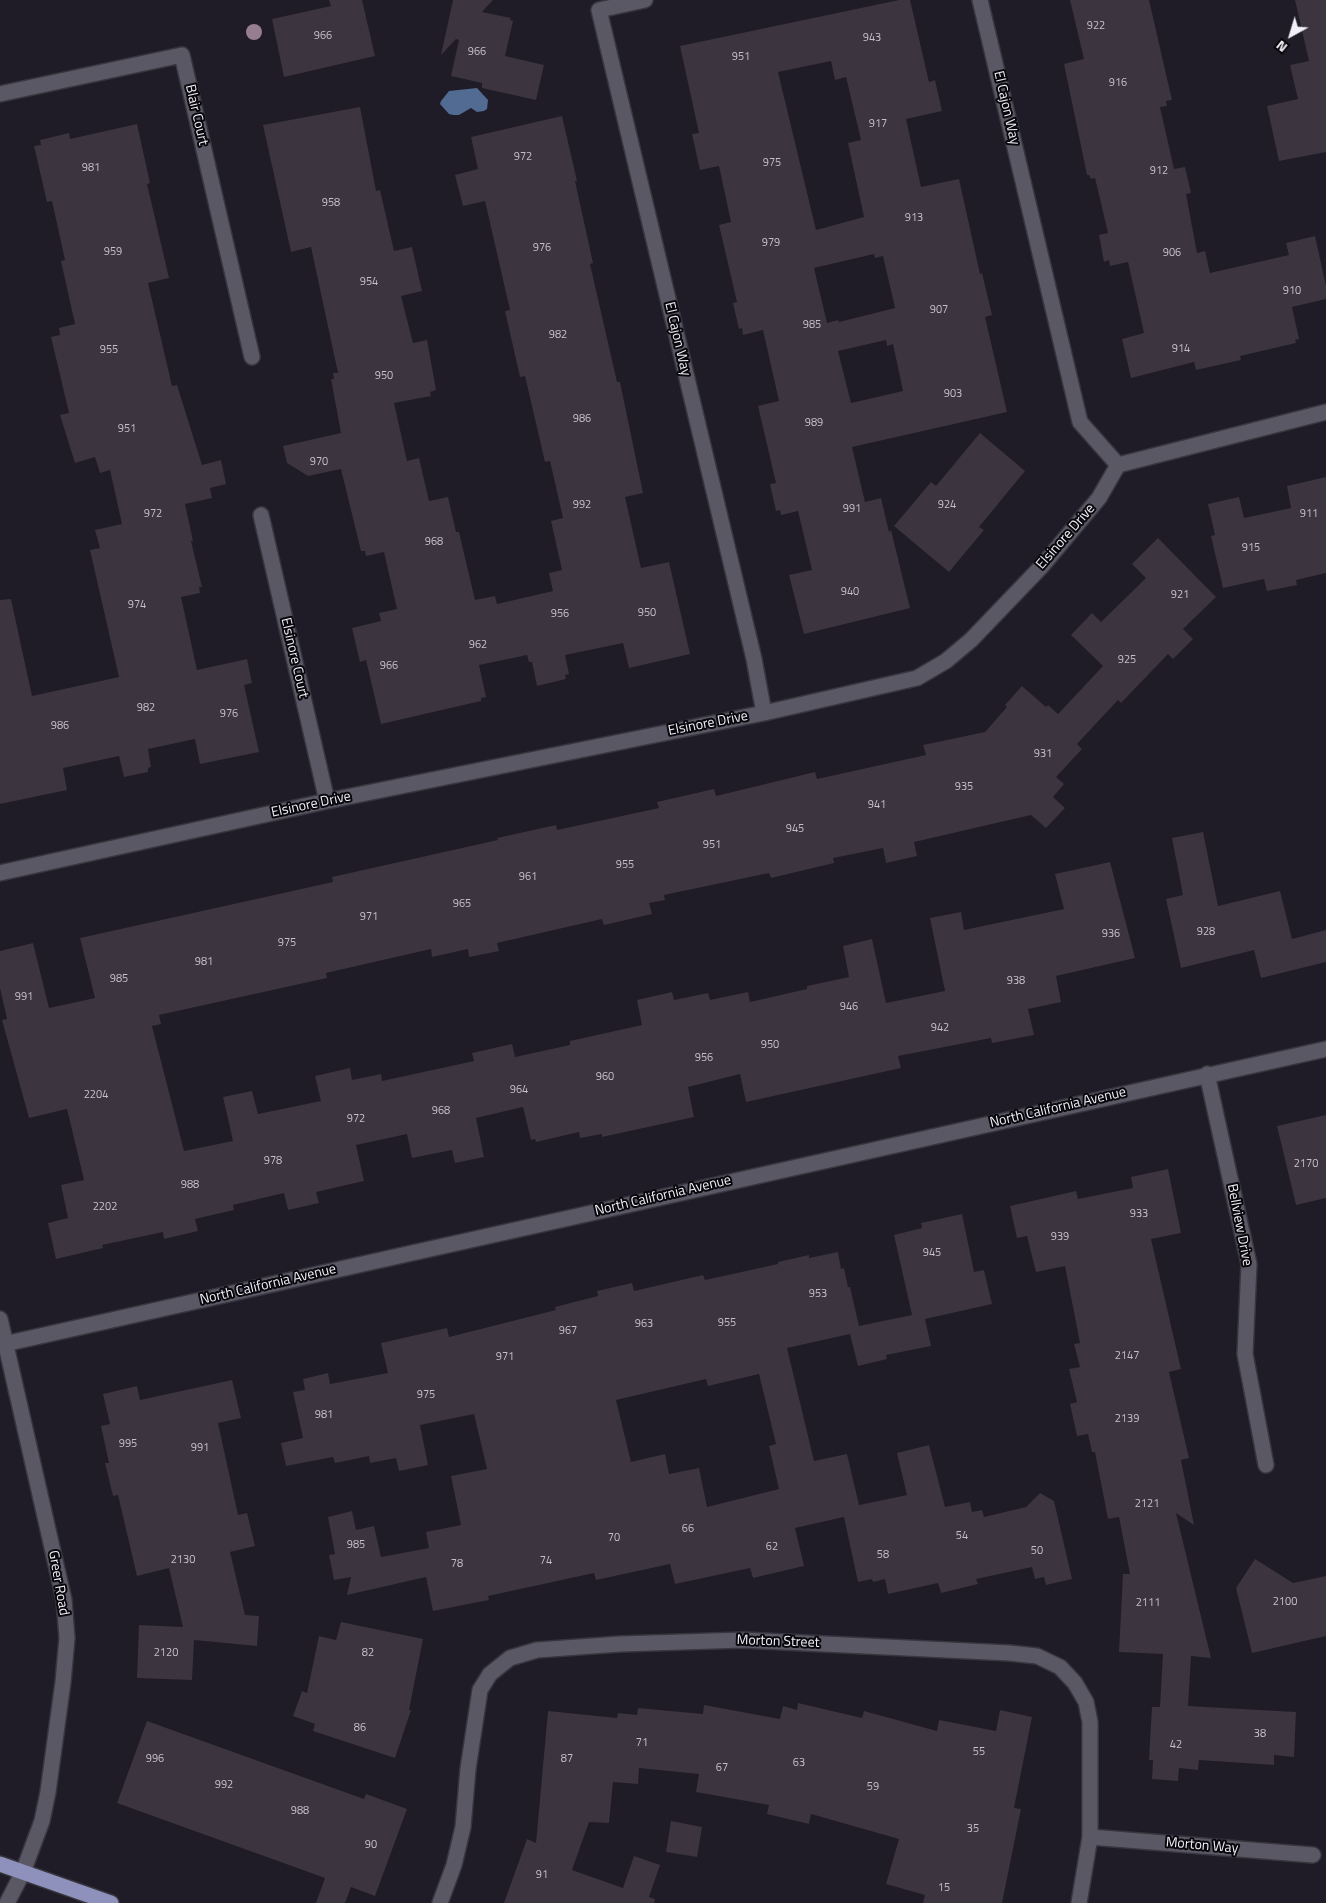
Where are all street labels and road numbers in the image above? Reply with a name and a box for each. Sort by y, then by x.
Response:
street label: El Cajon Way [989,69,1023,147]
street label: Blair Court [181,83,211,147]
street label: El Cajon Way [660,300,694,378]
street label: Elsinore Drive [1033,501,1099,573]
street label: Elsinore Court [277,616,311,700]
street label: Elsinore Drive [667,708,749,740]
street label: Elsinore Drive [270,788,352,822]
street label: North California Avenue [988,1084,1128,1132]
street label: North California Avenue [593,1172,733,1220]
street label: Bellview Drive [1223,1182,1255,1268]
street label: North California Avenue [198,1261,338,1309]
street label: Greer Road [44,1549,72,1617]
street label: Morton Street [736,1632,820,1652]
street label: Morton Way [1165,1834,1239,1858]

